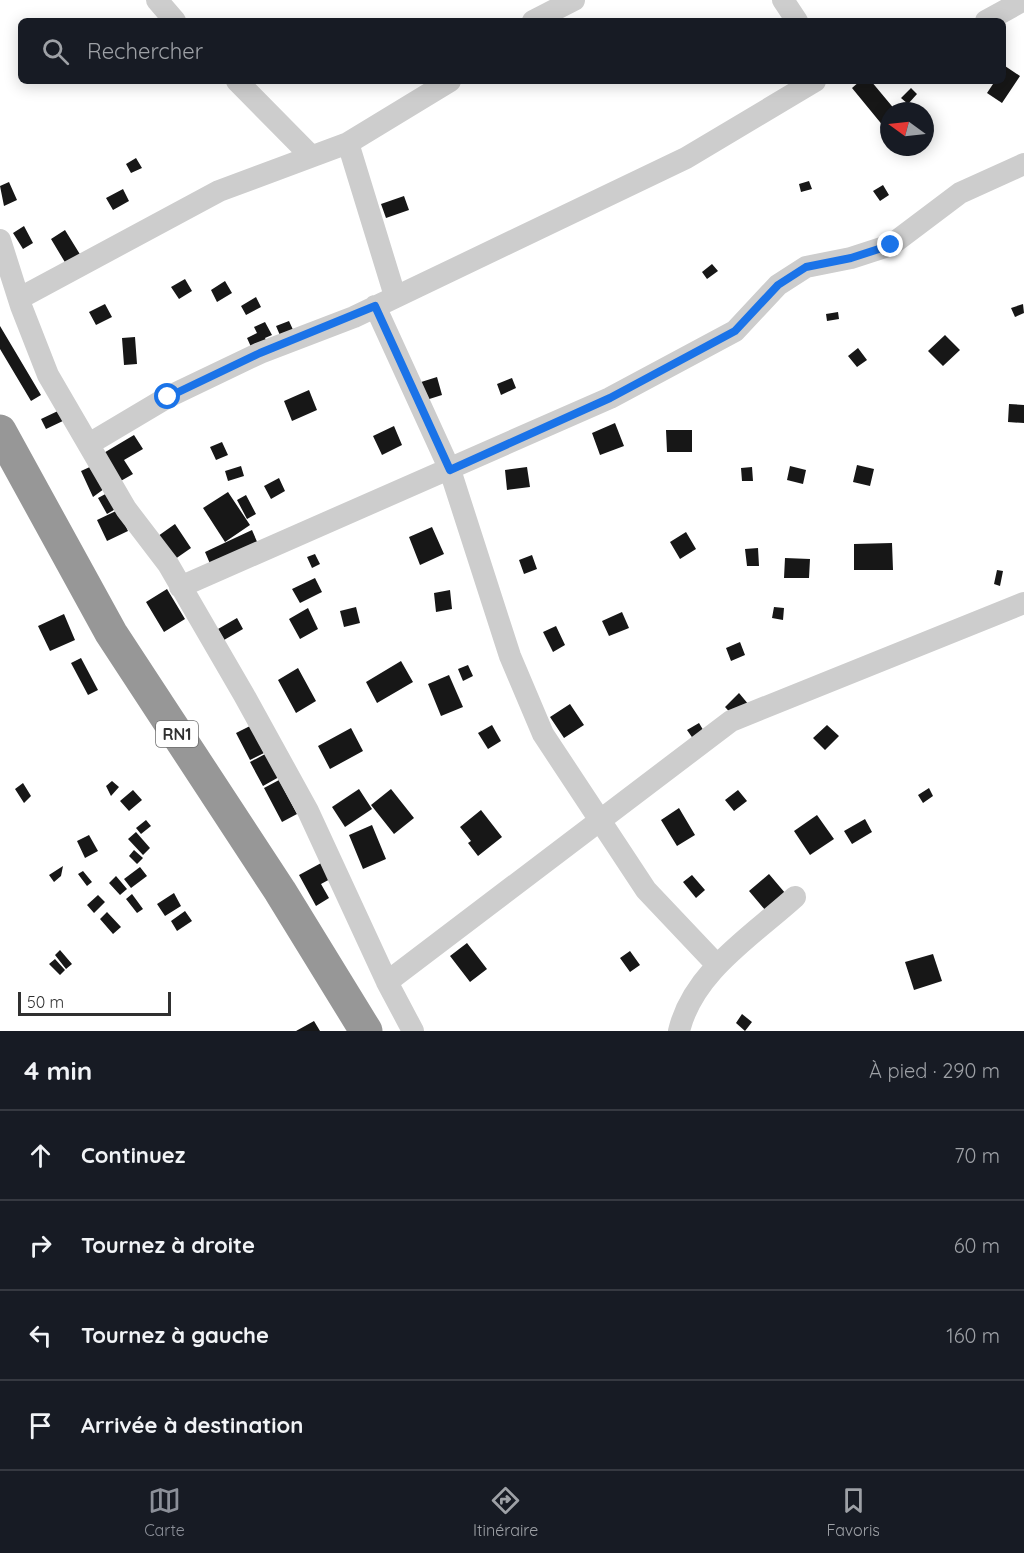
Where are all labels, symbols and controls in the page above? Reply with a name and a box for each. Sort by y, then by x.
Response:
search box [18,18,1006,84]
icon: search [39,35,72,68]
text: Rechercher [87,37,203,65]
north arrow [880,102,934,156]
route end [877,231,903,257]
route start [154,383,180,409]
road number: RN1 [156,721,198,747]
scale bar [18,989,171,1016]
text: 50 m [27,992,64,1012]
text: 4 min [24,1054,92,1087]
text: À pied · 290 m [869,1058,1000,1083]
icon: ahead [24,1139,57,1172]
text: Continuez [81,1141,185,1169]
text: 70 m [954,1143,1000,1168]
icon: right [24,1229,57,1262]
text: Tournez à droite [81,1231,255,1259]
text: 60 m [954,1233,1000,1258]
icon: left [24,1319,57,1352]
text: Tournez à gauche [81,1321,269,1349]
text: 160 m [946,1323,1000,1348]
icon: arrive [24,1409,57,1442]
text: Arrivée à destination [81,1411,303,1439]
tab: Carte [144,1484,185,1540]
tab: Itinéraire [473,1484,538,1540]
tab: Favoris [826,1484,880,1540]

